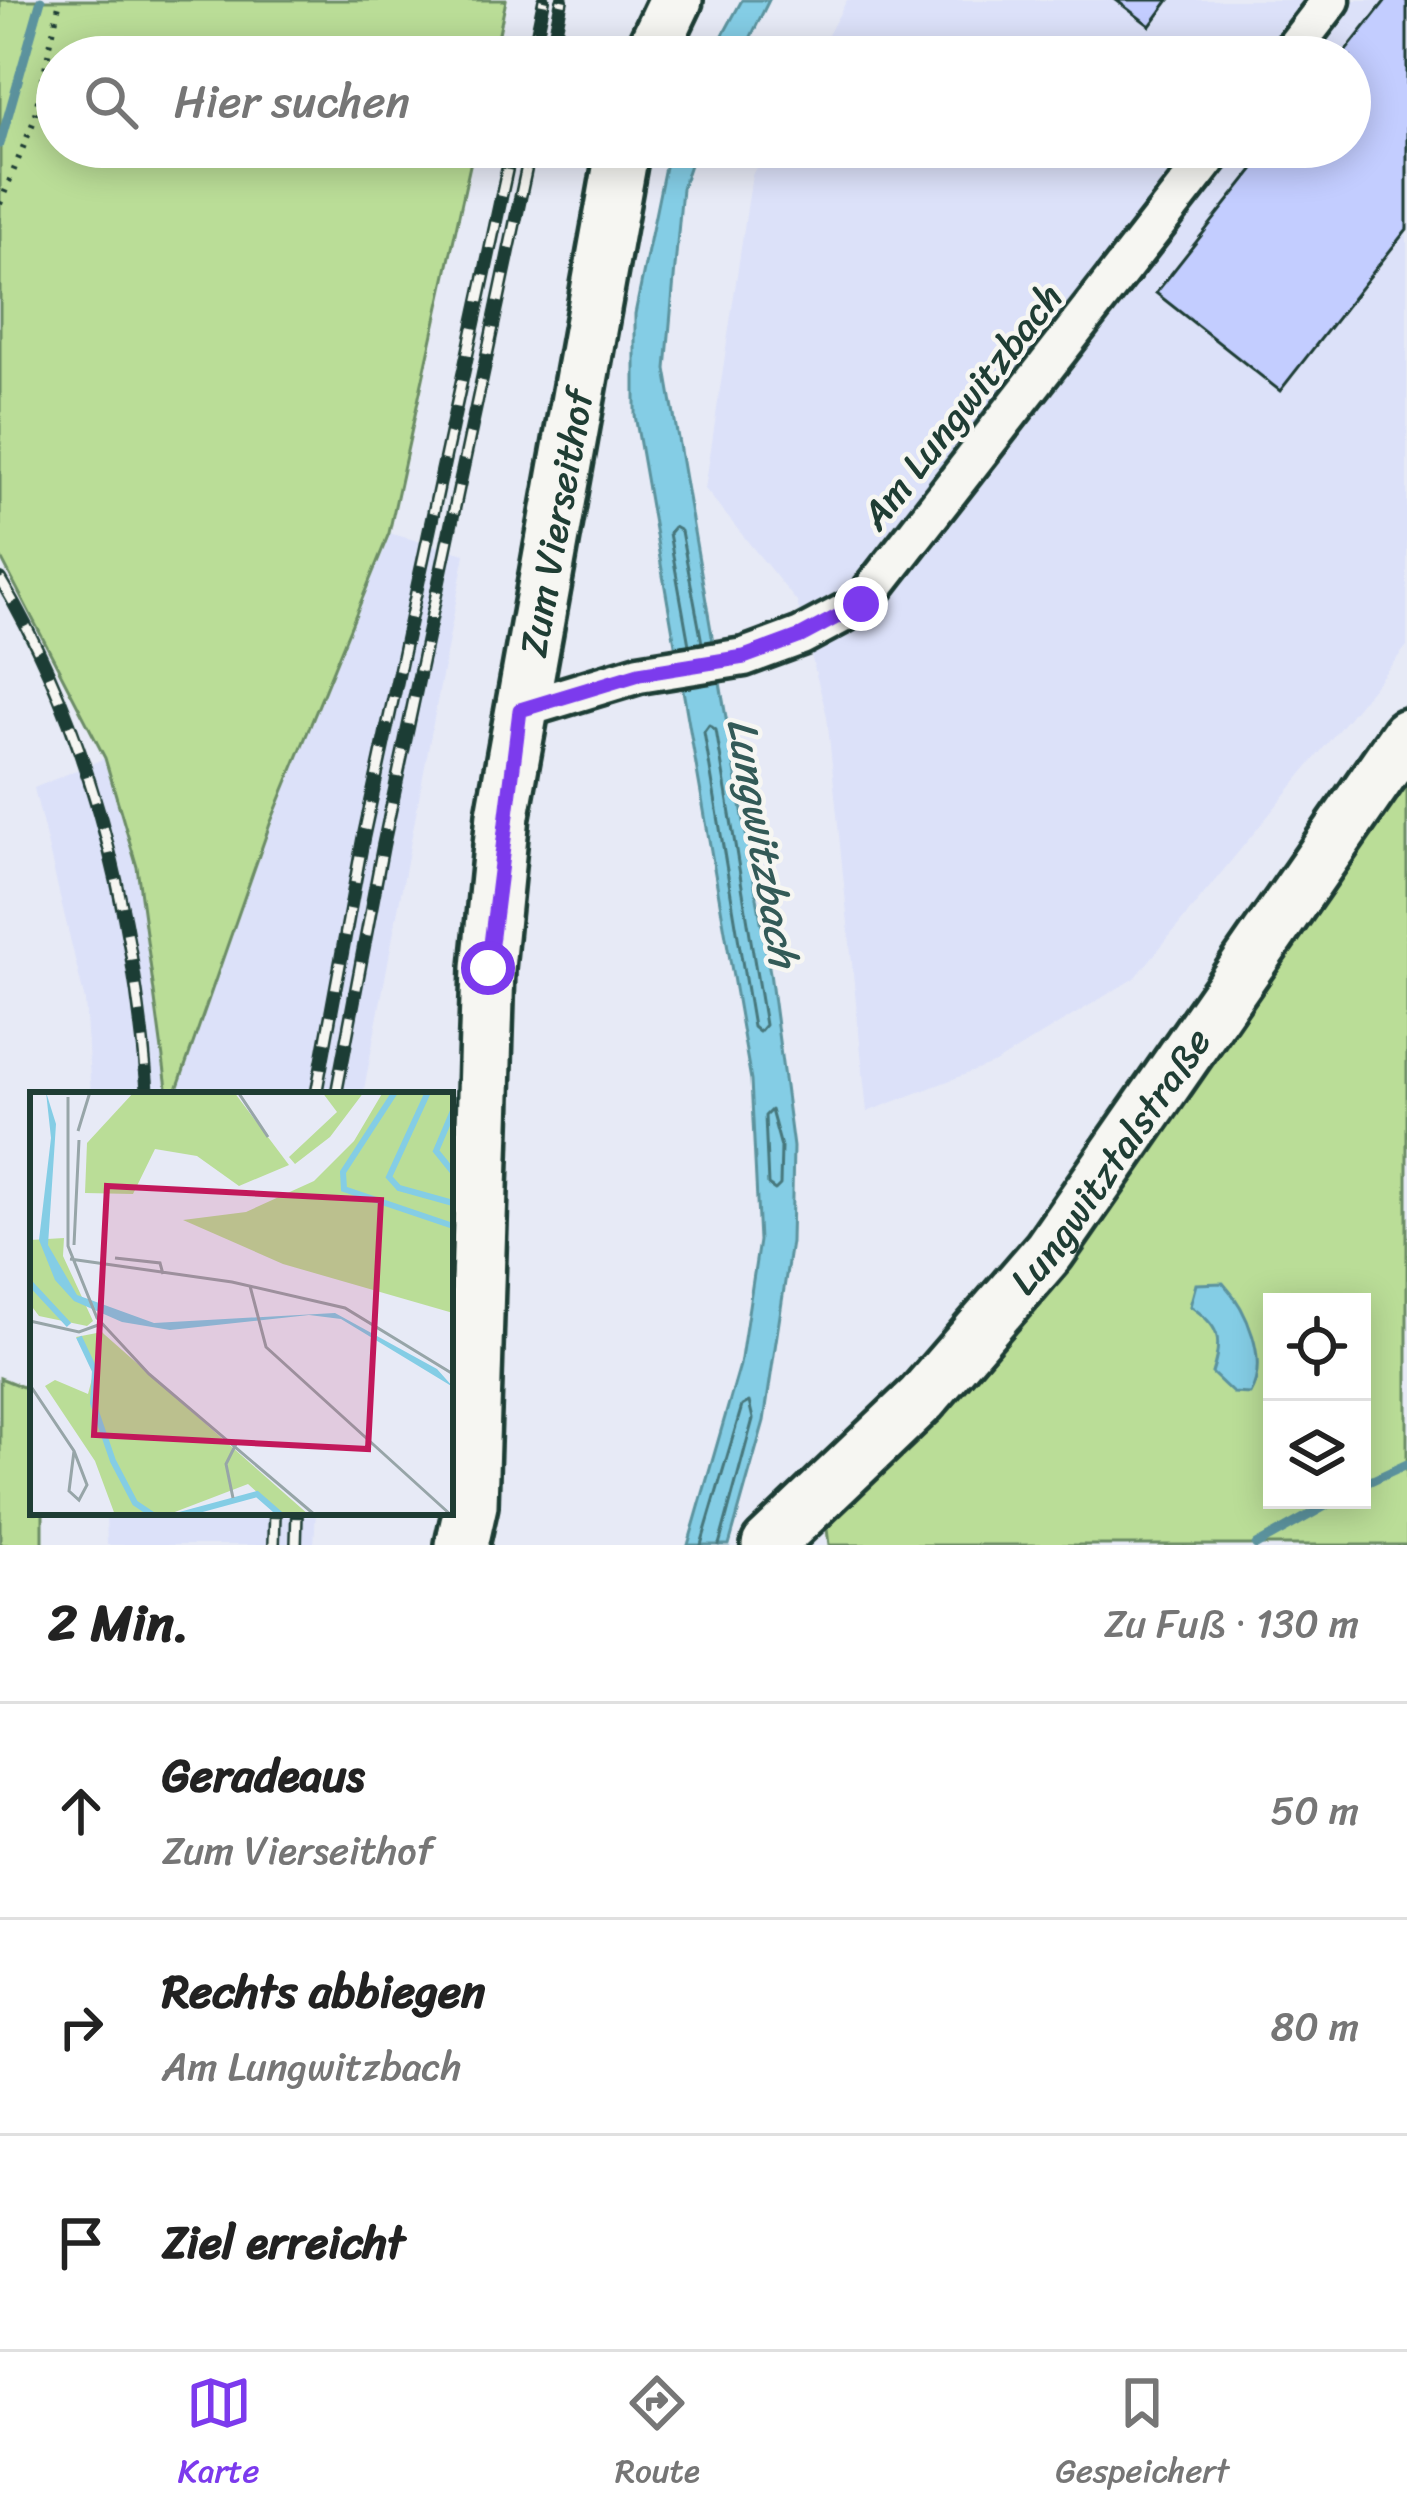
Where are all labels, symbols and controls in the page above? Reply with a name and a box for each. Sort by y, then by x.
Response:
search box [36,36,1371,168]
text: Hier suchen [174,62,410,142]
icon: search [78,69,144,135]
street label: Am Lungwitzbach [841,267,1081,546]
street label: Zum Vierseithof [498,380,615,662]
route end [834,577,888,631]
water label: Lungwitzbach [705,712,822,976]
route start [461,941,515,995]
street label: Lungwitztalstraße [991,1013,1230,1311]
inset map [30,1092,453,1515]
map controls [1263,1293,1371,1509]
button: locate [1263,1293,1371,1401]
button: layers [1263,1401,1371,1509]
text: 2 Min. [48,1578,189,1668]
text: Zu Fuß · 130 m [1104,1589,1359,1658]
text: Geradeaus [162,1736,365,1816]
text: 50 m [1270,1776,1359,1845]
icon: ahead [48,1778,114,1844]
text: Zum Vierseithof [162,1816,433,1885]
text: Rechts abbiegen [162,1952,485,2032]
text: 80 m [1271,1992,1359,2061]
icon: right [48,1994,114,2060]
text: Am Lungwitzbach [162,2032,461,2101]
text: Ziel erreicht [162,2203,405,2283]
icon: arrive [48,2210,114,2276]
tab: Karte [178,2370,259,2500]
tab: Route [615,2370,700,2500]
tab: Gespeichert [1055,2370,1229,2500]

